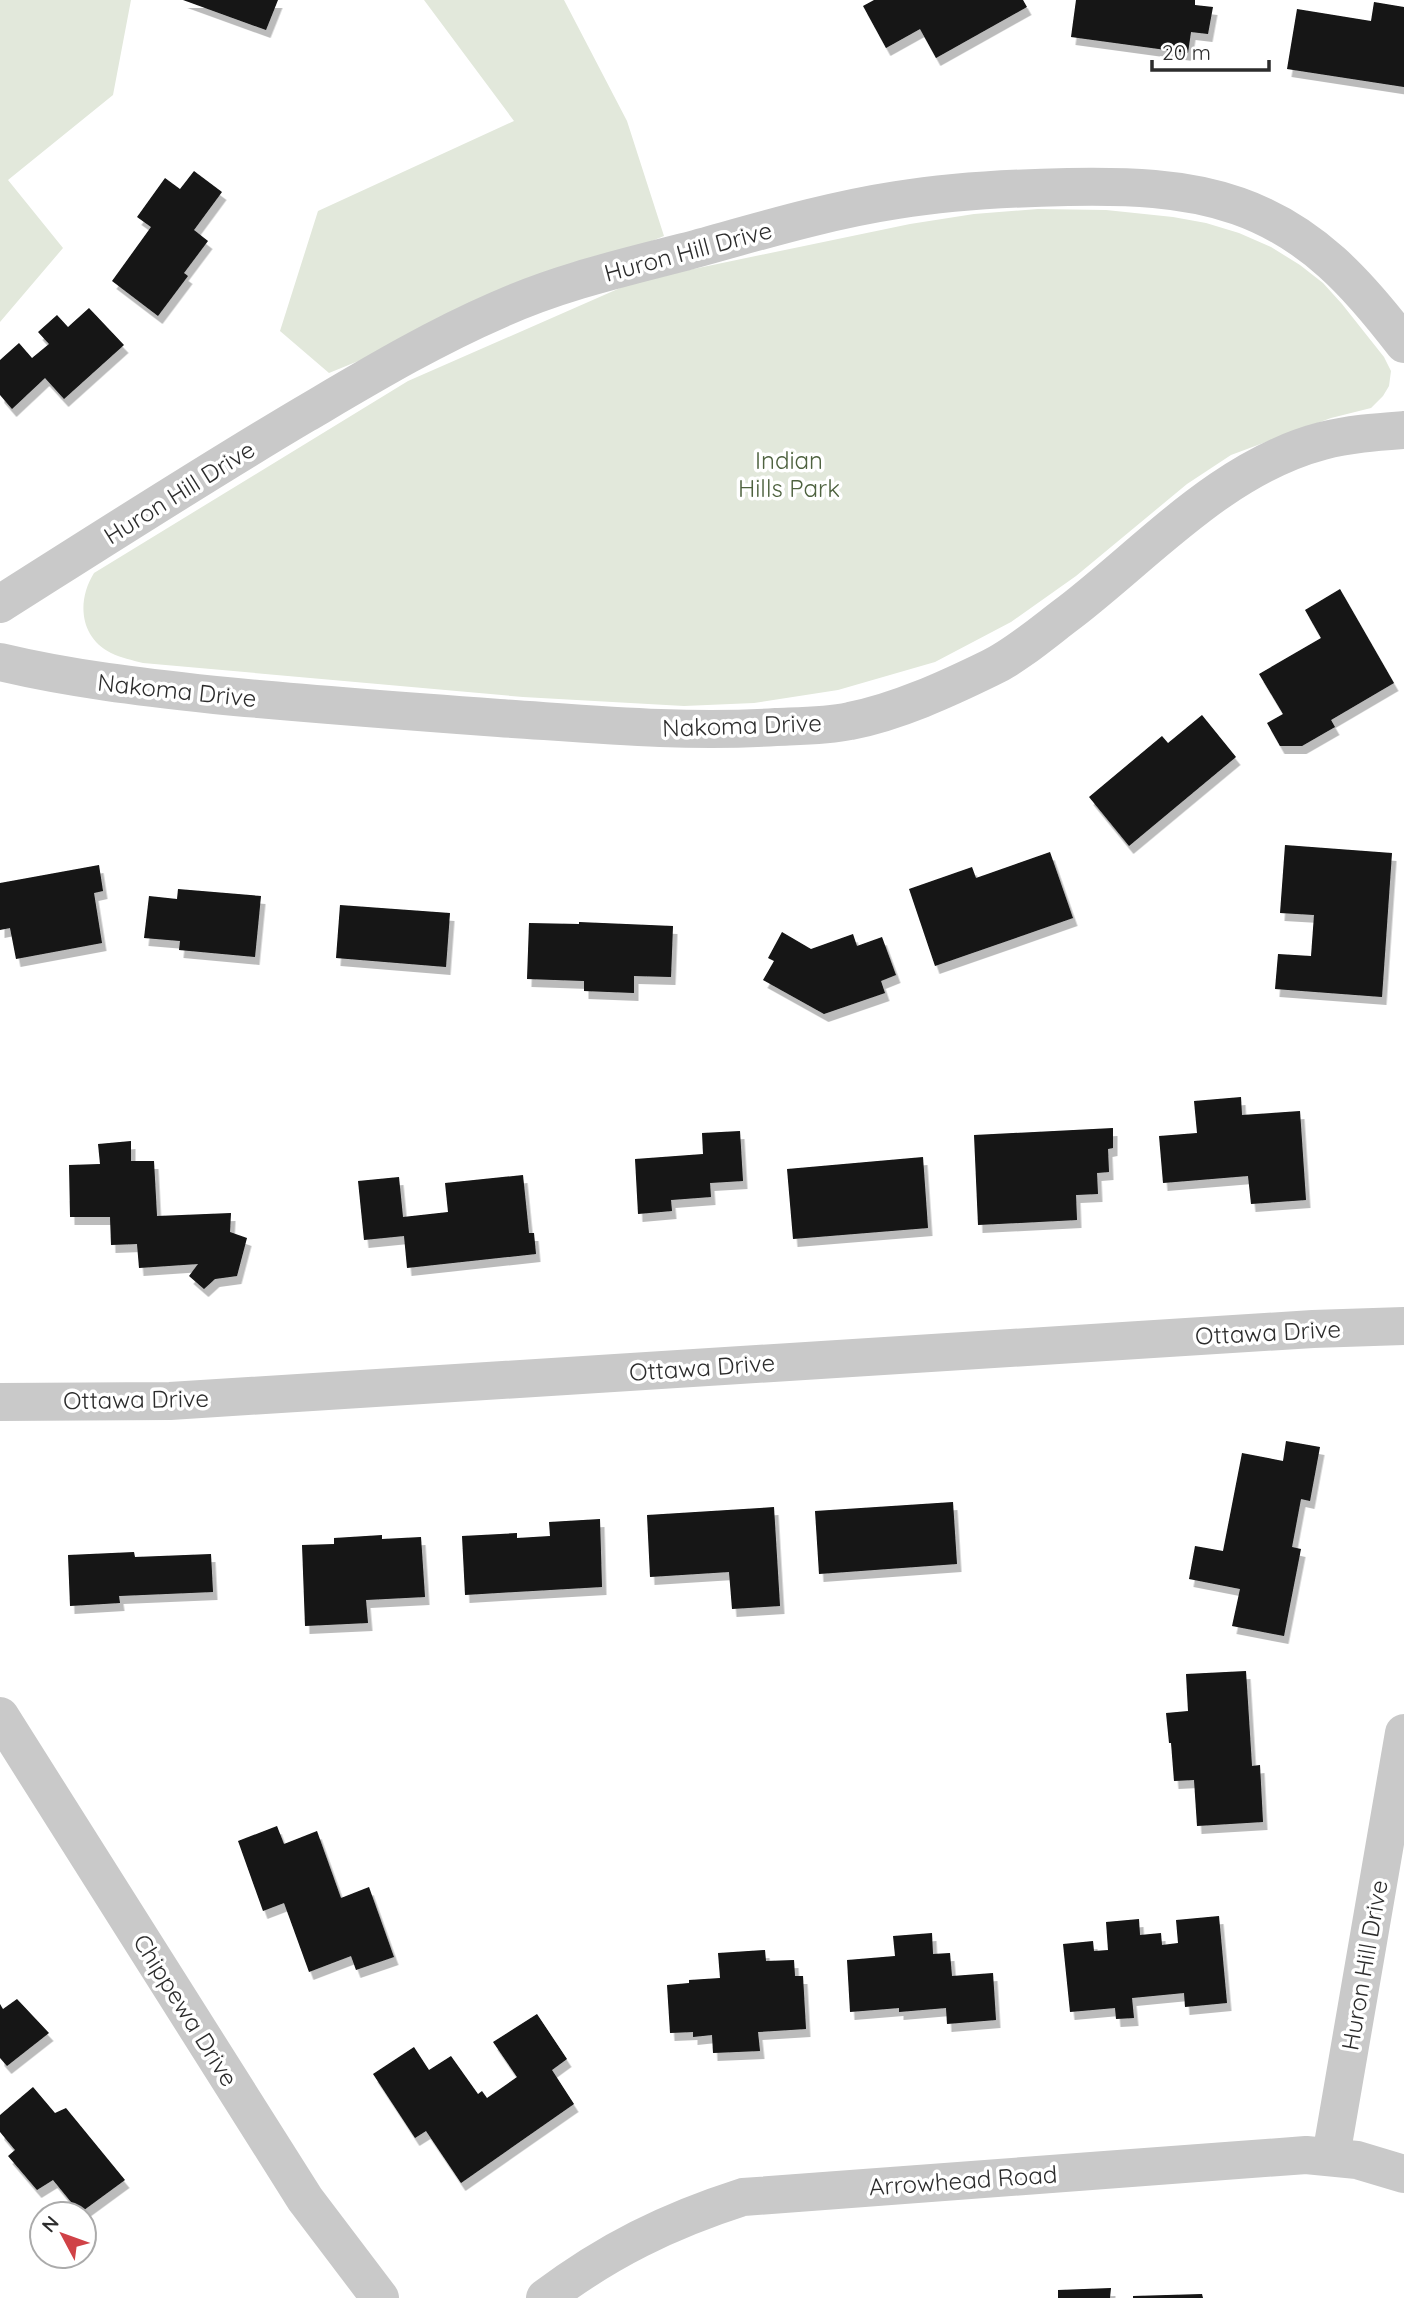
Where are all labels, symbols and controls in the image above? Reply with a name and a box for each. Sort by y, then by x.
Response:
scale bar [1152,28,1269,72]
text: 20 m [1162,39,1211,65]
street label: Huron Hill Drive [601,214,775,288]
street label: Huron Hill Drive [98,434,260,550]
park label: Indian Hills Park [738,445,840,503]
street label: Nakoma Drive [96,667,258,713]
street label: Nakoma Drive [662,707,822,743]
street label: Ottawa Drive [1194,1313,1342,1351]
street label: Ottawa Drive [628,1347,776,1387]
street label: Ottawa Drive [63,1383,209,1415]
street label: Huron Hill Drive [1334,1878,1394,2052]
street label: Chippewa Drive [127,1928,245,2092]
street label: Arrowhead Road [868,2158,1058,2202]
north arrow [28,2200,98,2270]
text: N [37,2211,64,2237]

